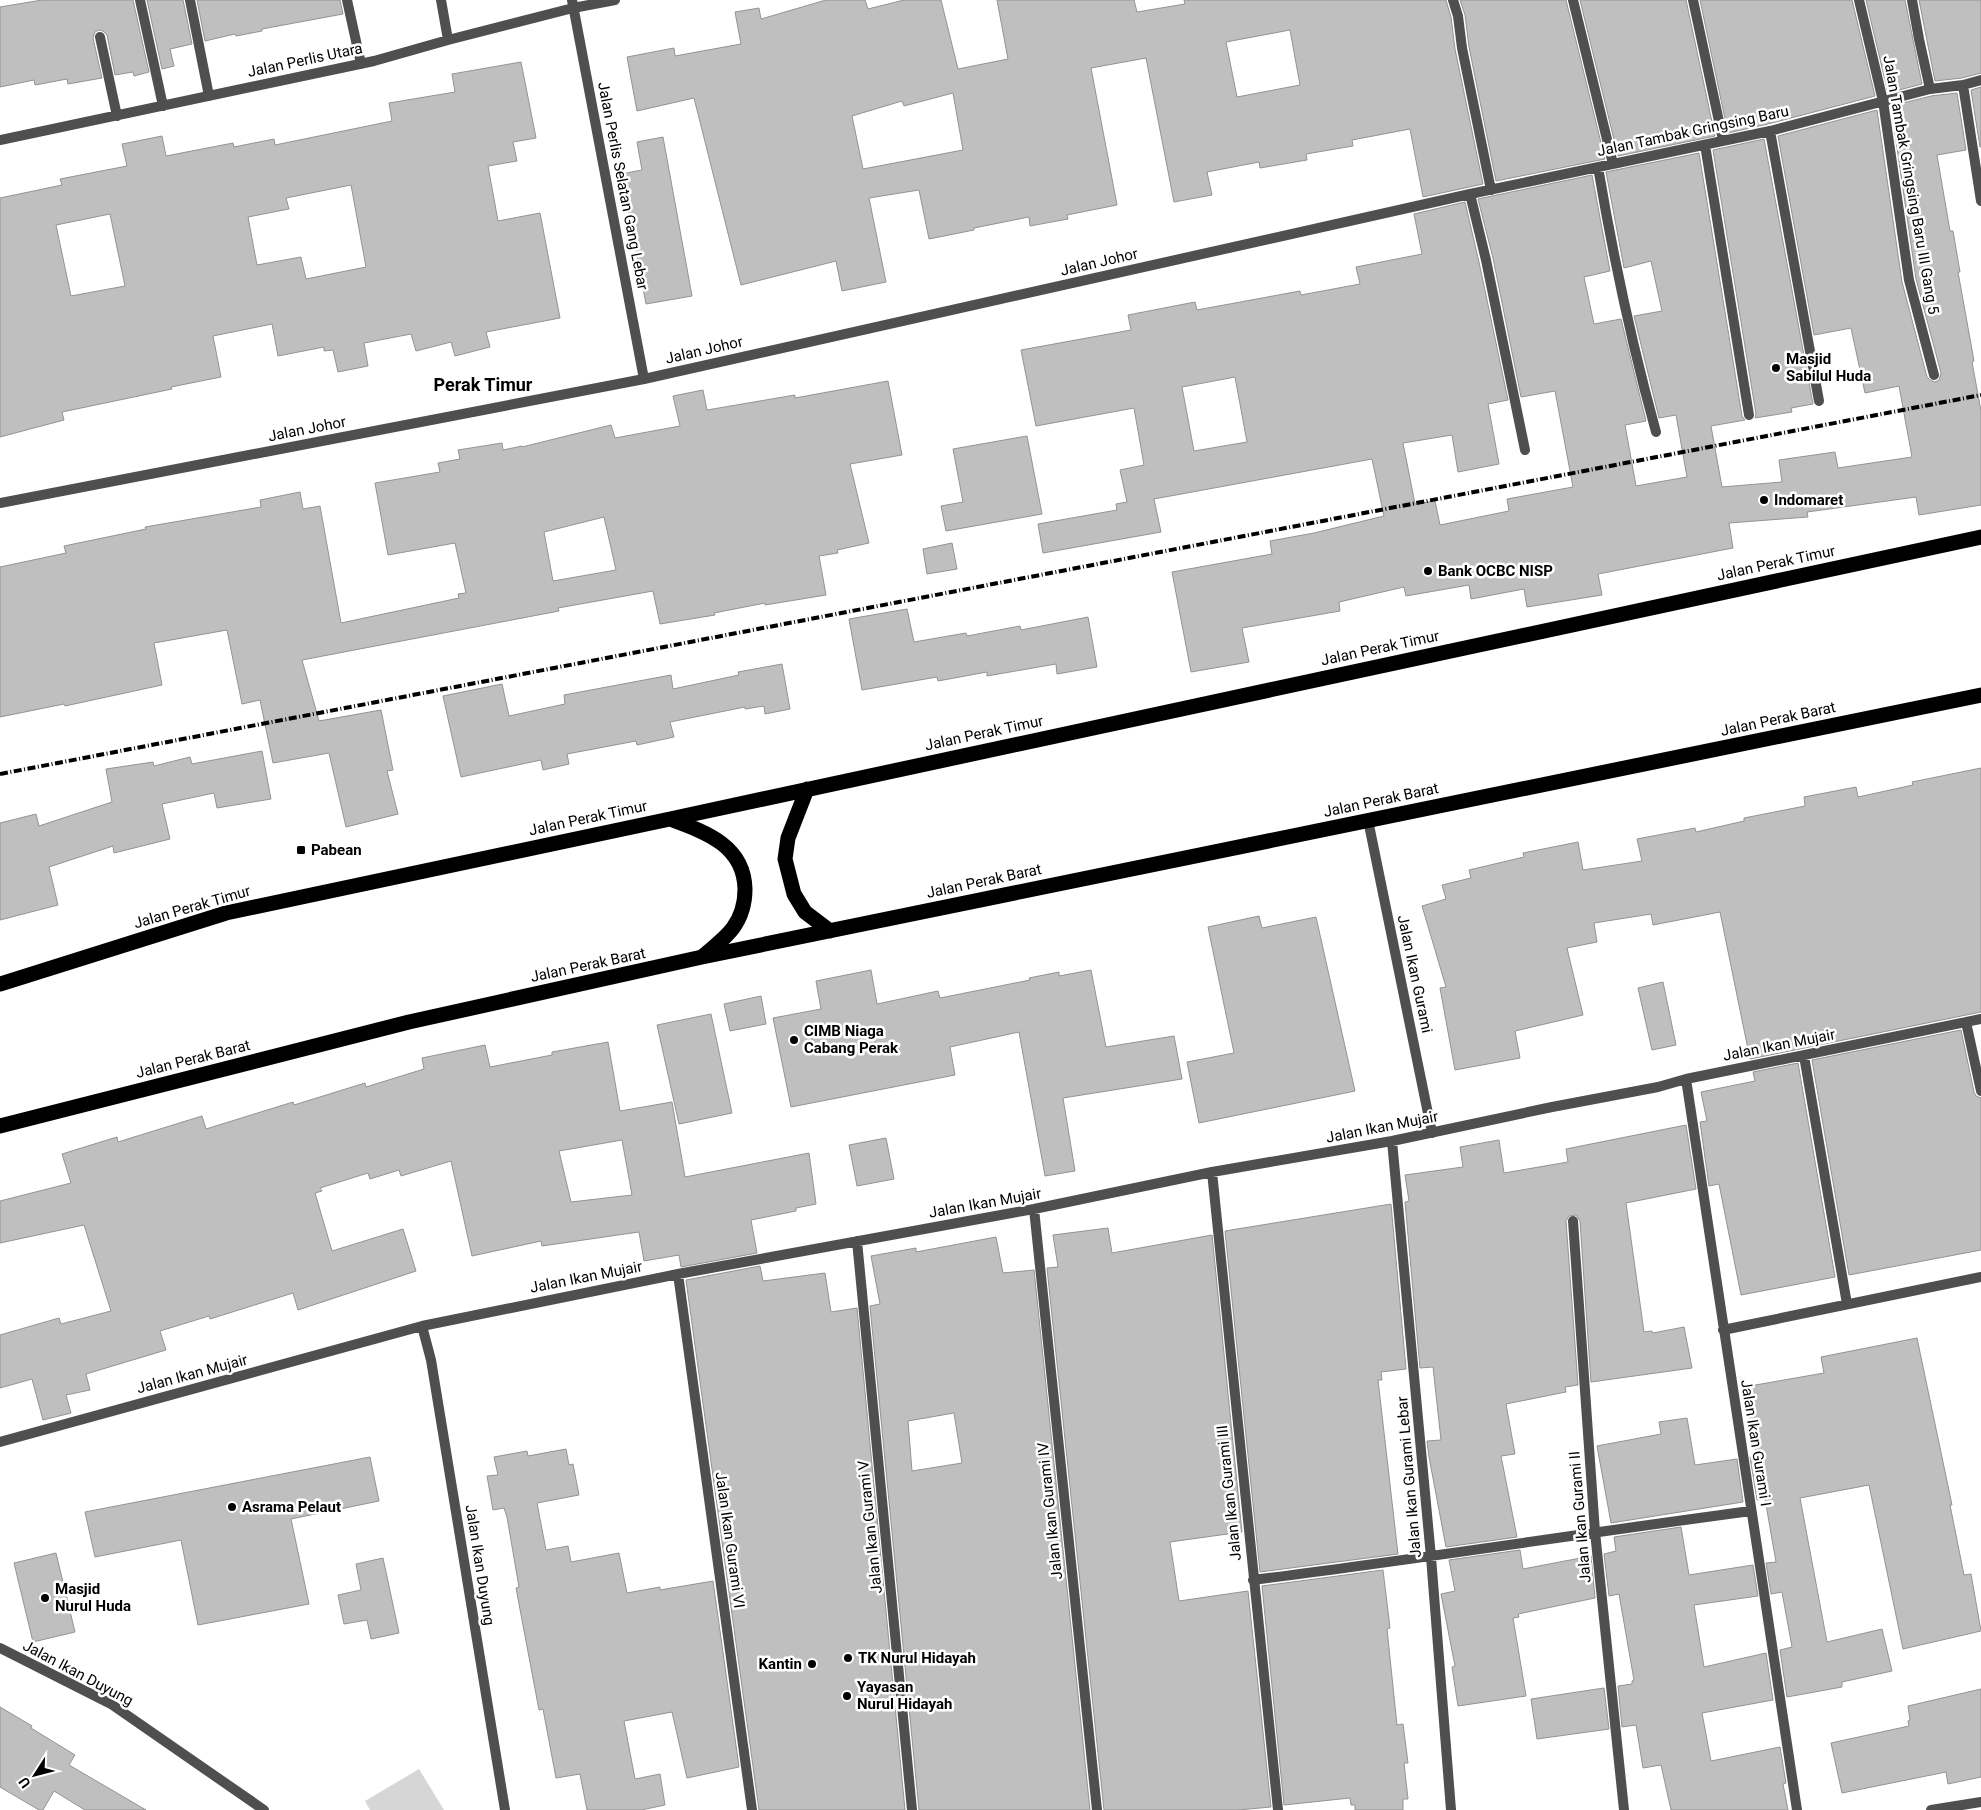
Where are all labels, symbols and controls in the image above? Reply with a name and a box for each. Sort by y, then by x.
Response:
street label: Jalan Perlis Utara [246,39,364,81]
street label: Jalan Tambak Gringsing Baru III Gang 5 [1879,54,1943,316]
street label: Jalan Perlis Selatan Gang Lebar [594,80,652,292]
street label: Jalan Tambak Gringsing Baru [1595,102,1791,160]
street label: Jalan Johor [1058,244,1140,280]
street label: Jalan Johor [663,332,745,368]
place label: Masjid Sabilul Huda [1786,350,1871,385]
marker: Masjid Sabilul Huda [1770,362,1782,374]
district label: Perak Timur [434,374,533,395]
street label: Jalan Johor [267,413,347,445]
place label: Indomaret [1774,491,1843,509]
marker: Indomaret [1758,494,1770,506]
street label: Jalan Perak Timur [1715,542,1837,584]
place label: Bank OCBC NISP [1438,562,1553,580]
marker: Bank OCBC NISP [1422,565,1434,577]
street label: Jalan Perak Timur [1319,627,1441,669]
street label: Jalan Perak Barat [1719,698,1837,740]
street label: Jalan Perak Timur [923,712,1045,754]
street label: Jalan Perak Barat [1322,779,1440,821]
street label: Jalan Perak Timur [527,797,649,839]
place label: Pabean [311,841,362,859]
marker: Pabean [295,844,307,856]
street label: Jalan Perak Barat [925,860,1043,902]
street label: Jalan Perak Timur [132,882,252,932]
street label: Jalan Ikan Gurami [1394,913,1436,1035]
street label: Jalan Perak Barat [529,944,647,986]
place label: CIMB Niaga Cabang Perak [804,1022,899,1057]
street label: Jalan Ikan Mujair [1721,1025,1837,1065]
marker: CIMB Niaga Cabang Perak [788,1034,800,1046]
street label: Jalan Perak Barat [134,1036,252,1082]
street label: Jalan Ikan Mujair [1324,1107,1440,1147]
street label: Jalan Ikan Mujair [927,1184,1043,1222]
street label: Jalan Ikan Mujair [528,1257,644,1297]
street label: Jalan Ikan Mujair [135,1351,249,1397]
street label: Jalan Ikan Gurami I [1737,1378,1775,1508]
street label: Jalan Ikan Gurami Lebar [1393,1396,1425,1558]
street label: Jalan Ikan Gurami III [1213,1424,1245,1562]
street label: Jalan Ikan Gurami IV [1034,1441,1066,1580]
street label: Jalan Ikan Gurami II [1565,1450,1595,1584]
street label: Jalan Ikan Gurami V [854,1459,886,1594]
street label: Jalan Ikan Gurami VI [712,1471,748,1609]
place label: Asrama Pelaut [242,1498,341,1516]
marker: Asrama Pelaut [226,1501,238,1513]
street label: Jalan Ikan Duyung [462,1503,498,1627]
place label: Masjid Nurul Huda [55,1580,131,1615]
marker: Masjid Nurul Huda [39,1592,51,1604]
street label: Jalan Ikan Duyung [20,1636,136,1710]
place label: TK Nurul Hidayah [858,1649,976,1667]
marker: TK Nurul Hidayah [842,1652,854,1664]
place label: Kantin [759,1655,802,1673]
marker: Kantin [806,1658,818,1670]
place label: Yayasan Nurul Hidayah [857,1678,952,1713]
marker: Yayasan Nurul Hidayah [841,1690,853,1702]
north arrow [10,1750,60,1800]
text: U [15,1774,34,1791]

